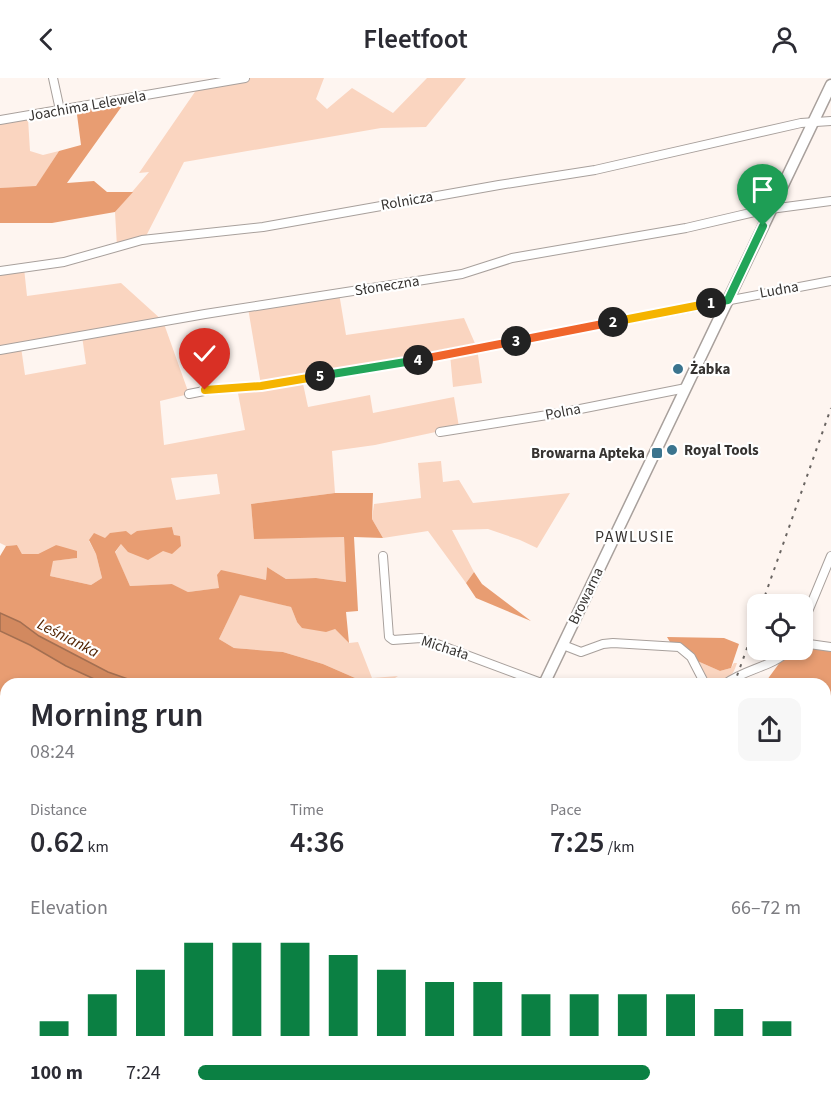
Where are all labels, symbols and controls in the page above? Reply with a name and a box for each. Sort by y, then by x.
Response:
text: Fleetfoot [363,20,468,59]
icon: back [30,23,63,56]
icon: person [768,23,801,56]
street label: Joachima Lelewela [26,85,148,127]
pin [737,164,788,226]
icon: arrive [746,173,779,206]
street label: Rolnicza [379,186,435,216]
street label: Słoneczna [353,271,421,301]
street label: Ludna [758,276,800,304]
pin: 1 [696,288,726,318]
text: 1 [707,292,715,314]
pin: 2 [598,307,628,337]
text: 2 [609,311,617,333]
pin: 3 [501,326,531,356]
pin [179,328,230,390]
text: 3 [512,330,520,352]
icon: check [188,337,221,370]
pin: 4 [403,345,433,375]
text: 4 [414,349,422,371]
place label: Żabka [690,359,731,380]
pin: 5 [305,361,335,391]
marker: Żabka [671,362,685,376]
text: 5 [316,365,324,387]
street label: Polna [543,398,583,426]
place label: Royal Tools [684,440,759,461]
place label: Browarna Apteka [531,443,645,464]
marker: Royal Tools [665,443,679,457]
marker: Browarna Apteka [650,446,664,460]
district label: PAWLUSIE [595,526,675,548]
street label: Browarna [563,564,609,628]
map controls [747,594,813,660]
button: locate [747,594,813,660]
water label: Leśnianka [33,613,103,663]
street label: Michała [418,630,472,666]
text: Morning run [30,692,204,739]
button: share [738,698,801,761]
text: 08:24 [30,738,75,766]
text: Distance [30,799,87,821]
text: Time [290,799,324,821]
text: Pace [550,799,581,821]
text: 0.62 [30,821,84,864]
text: 4:36 [290,821,344,864]
text: 7:25 [550,821,604,864]
text: km [84,836,109,858]
text: /km [604,836,634,858]
text: Elevation [30,894,108,922]
text: 66–72 m [731,894,801,922]
text: 100 m [30,1059,83,1087]
text: 7:24 [126,1059,161,1087]

